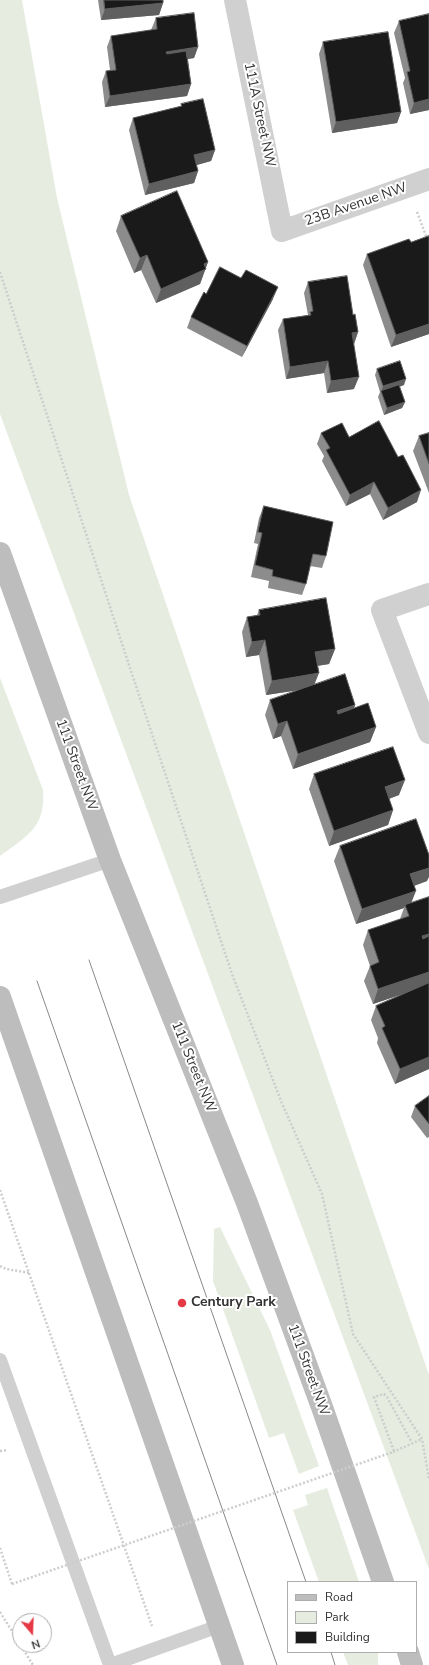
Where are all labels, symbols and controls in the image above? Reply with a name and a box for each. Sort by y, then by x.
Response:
street label: 111A Street NW [240,61,278,169]
street label: 23B Avenue NW [303,180,409,230]
street label: 111 Street NW [52,717,100,813]
street label: 111 Street NW [167,1019,219,1115]
place label: Century Park [191,1295,276,1311]
marker: Century Park [176,1297,188,1309]
street label: 111 Street NW [284,1322,332,1418]
legend [287,1581,417,1653]
text: Road [325,1589,353,1605]
text: Park [325,1609,349,1625]
north arrow [12,1613,52,1653]
text: Building [325,1629,370,1645]
text: N [29,1635,42,1652]

